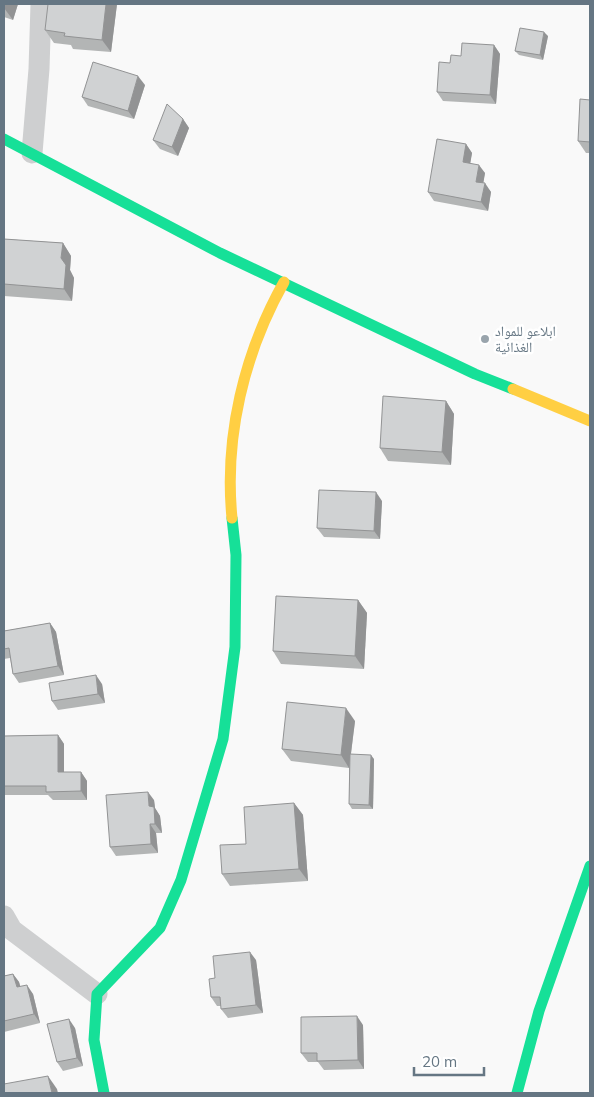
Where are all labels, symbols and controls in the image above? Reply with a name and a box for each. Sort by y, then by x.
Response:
place label: ابلاعو للمواد الغذائية [495,322,556,356]
marker: ابلاعو للمواد الغذائية [479,333,491,345]
scale bar [414,1044,484,1076]
text: 20 m [422,1052,457,1071]

